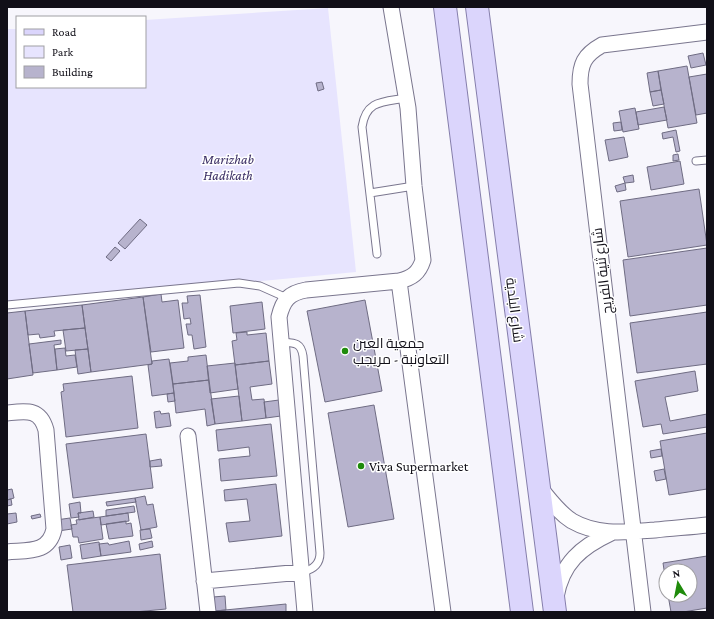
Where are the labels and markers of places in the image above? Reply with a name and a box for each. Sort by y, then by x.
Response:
place label: جمعية العبن التعاونبة - مريجب [353,335,450,367]
marker: جمعية العبن التعاونبة - مريجب [340,346,350,356]
place label: Viva Supermarket [369,458,469,474]
marker: Viva Supermarket [356,461,366,471]

